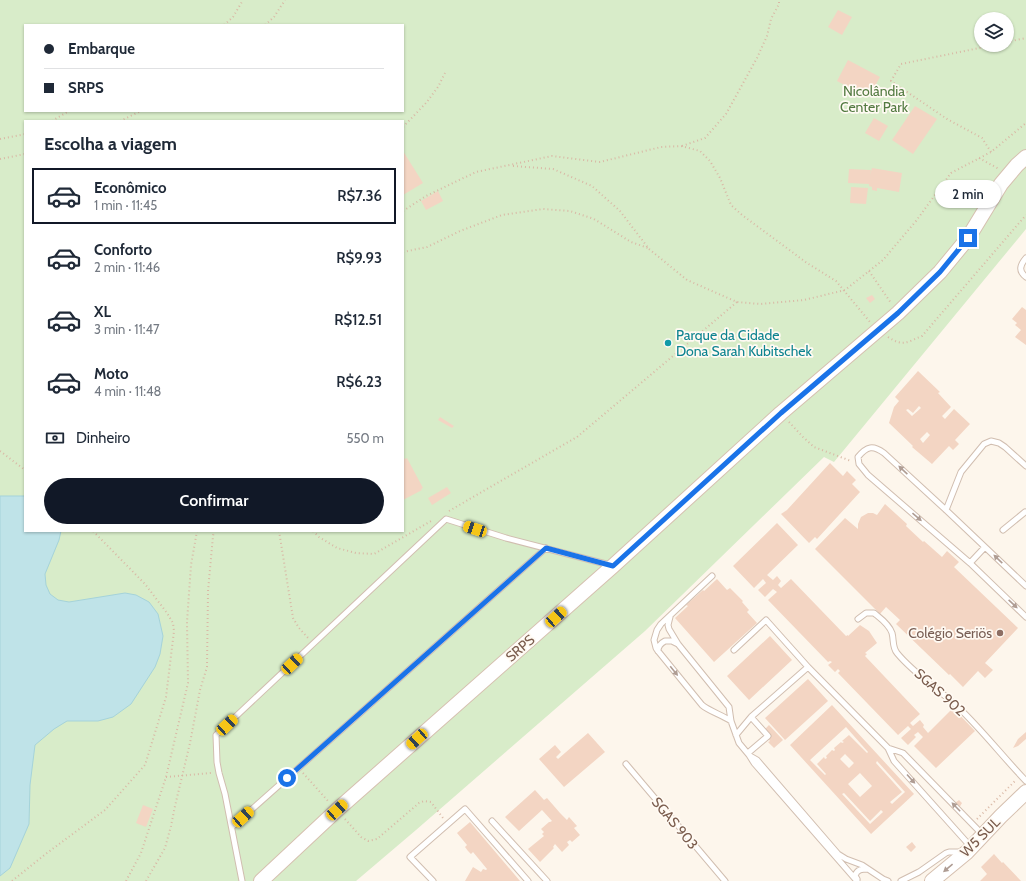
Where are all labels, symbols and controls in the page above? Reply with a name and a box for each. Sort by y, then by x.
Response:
map controls [974,12,1014,52]
button: layers [974,12,1014,52]
text: Embarque [68,40,135,58]
text: SRPS [68,79,104,97]
park label: Nicolândia Center Park [840,82,909,116]
text: Escolha a viagem [44,133,177,155]
icon: car [46,178,82,214]
text: Econômico [94,179,166,197]
callout: 2 min [935,180,1001,208]
text: 2 min [952,186,984,202]
text: R$7.36 [337,187,382,205]
text: 1 min · 11:45 [94,197,157,213]
route end [959,229,977,247]
icon: car [46,240,82,276]
text: Conforto [94,241,152,259]
text: R$9.93 [336,249,382,267]
text: 2 min · 11:46 [94,259,160,275]
icon: car [46,302,82,338]
text: XL [94,303,111,321]
text: R$12.51 [334,311,382,329]
text: 3 min · 11:47 [94,321,160,337]
place label: Parque da Cidade Dona Sarah Kubitschek [676,326,812,360]
marker: Parque da Cidade Dona Sarah Kubitschek [663,338,673,348]
icon: car [46,364,82,400]
text: Moto [94,365,128,383]
text: R$6.23 [336,373,382,391]
text: 4 min · 11:48 [94,383,161,399]
icon: cash [44,427,66,449]
text: Dinheiro [76,429,130,447]
text: 550 m [347,430,384,446]
one-way arrow [898,465,908,475]
button: Confirmar [44,478,384,524]
one-way arrow [912,513,922,522]
car [462,520,488,538]
one-way arrow [993,554,1003,564]
one-way arrow [1008,600,1018,609]
car [543,605,569,629]
place label: Colégio Seriös [908,624,992,642]
marker: Colégio Seriös [995,628,1005,638]
street label: SRPS [502,630,538,666]
car [279,651,305,677]
street label: SGAS 902 [911,664,969,720]
one-way arrow [670,666,679,677]
car [214,712,240,738]
car [404,727,430,751]
route start [278,769,296,787]
one-way arrow [906,774,915,784]
street label: SGAS 903 [648,793,702,853]
car [324,798,350,822]
one-way arrow [951,802,961,812]
car [230,805,256,829]
street label: W5 SUL [956,813,1004,861]
one-way arrow [943,863,953,872]

